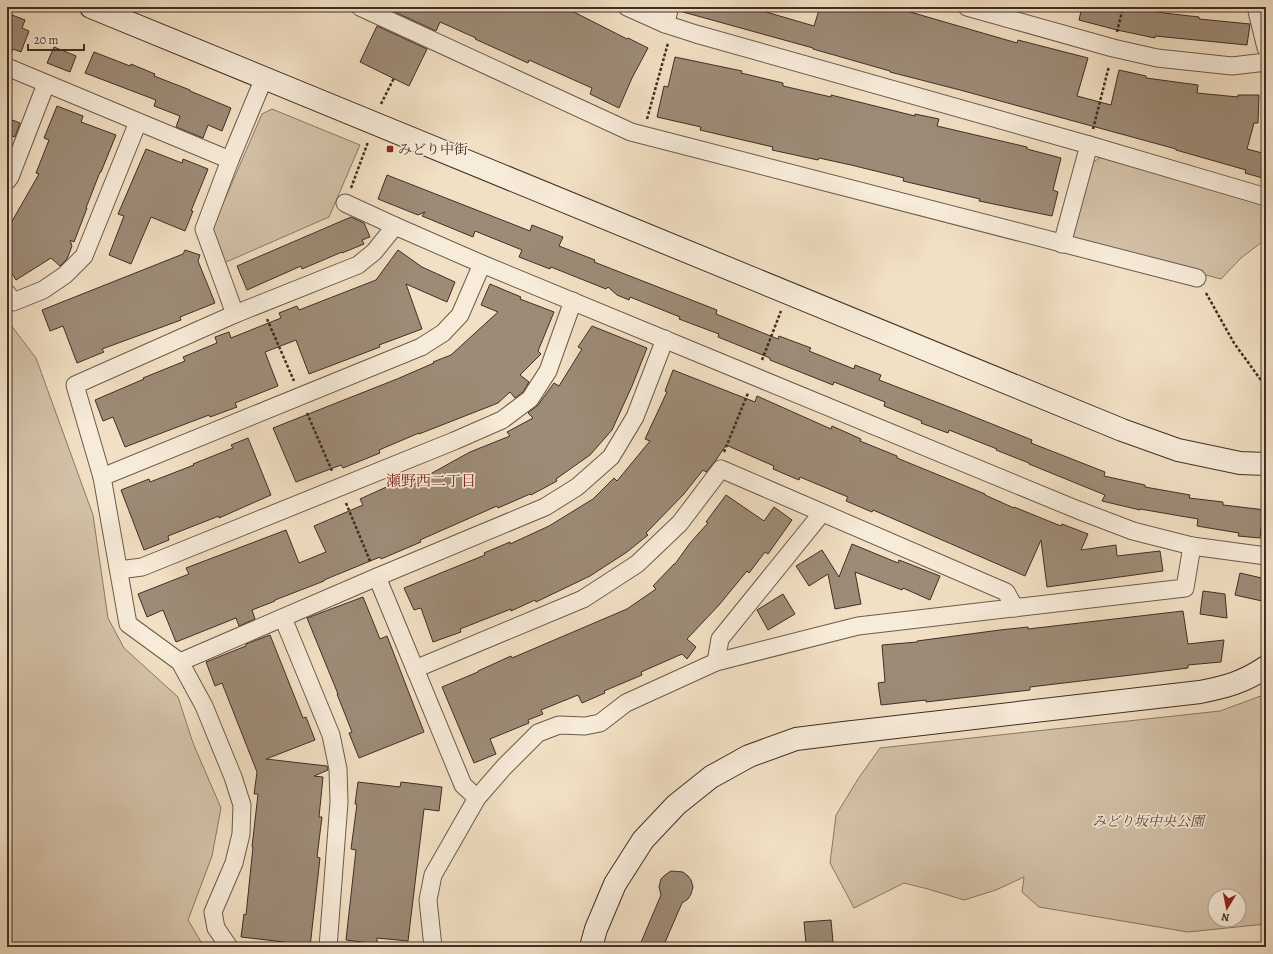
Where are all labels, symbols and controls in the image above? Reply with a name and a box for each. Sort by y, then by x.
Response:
scale bar [28,26,84,52]
text: 20 m [34,32,58,48]
place label: みどり中街 [398,140,468,159]
marker: みどり中街 [385,144,395,154]
district label: 瀬野西二丁目 [386,471,476,491]
park label: みどり坂中央公園 [1092,812,1206,831]
north arrow [1207,888,1247,928]
text: N [1220,909,1231,925]

